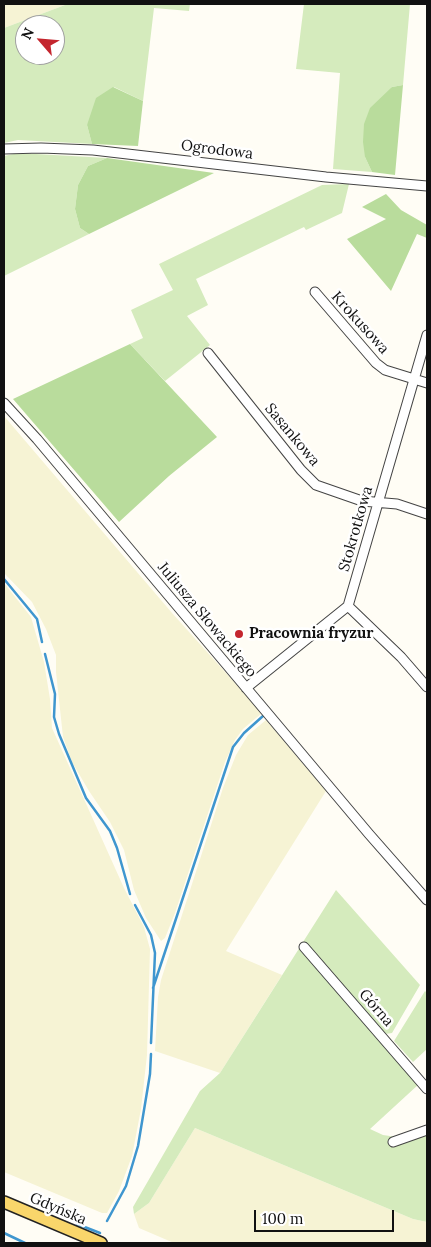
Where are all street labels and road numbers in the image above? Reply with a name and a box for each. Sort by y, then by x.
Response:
street label: Ogrodowa [180,137,254,163]
street label: Krokusowa [327,288,393,358]
street label: Sasankowa [261,400,323,470]
street label: Stokrotkowa [335,484,377,574]
street label: Juliusza Słowackiego [154,559,260,681]
street label: Górna [355,986,397,1030]
street label: Gdyńska [27,1189,89,1229]

